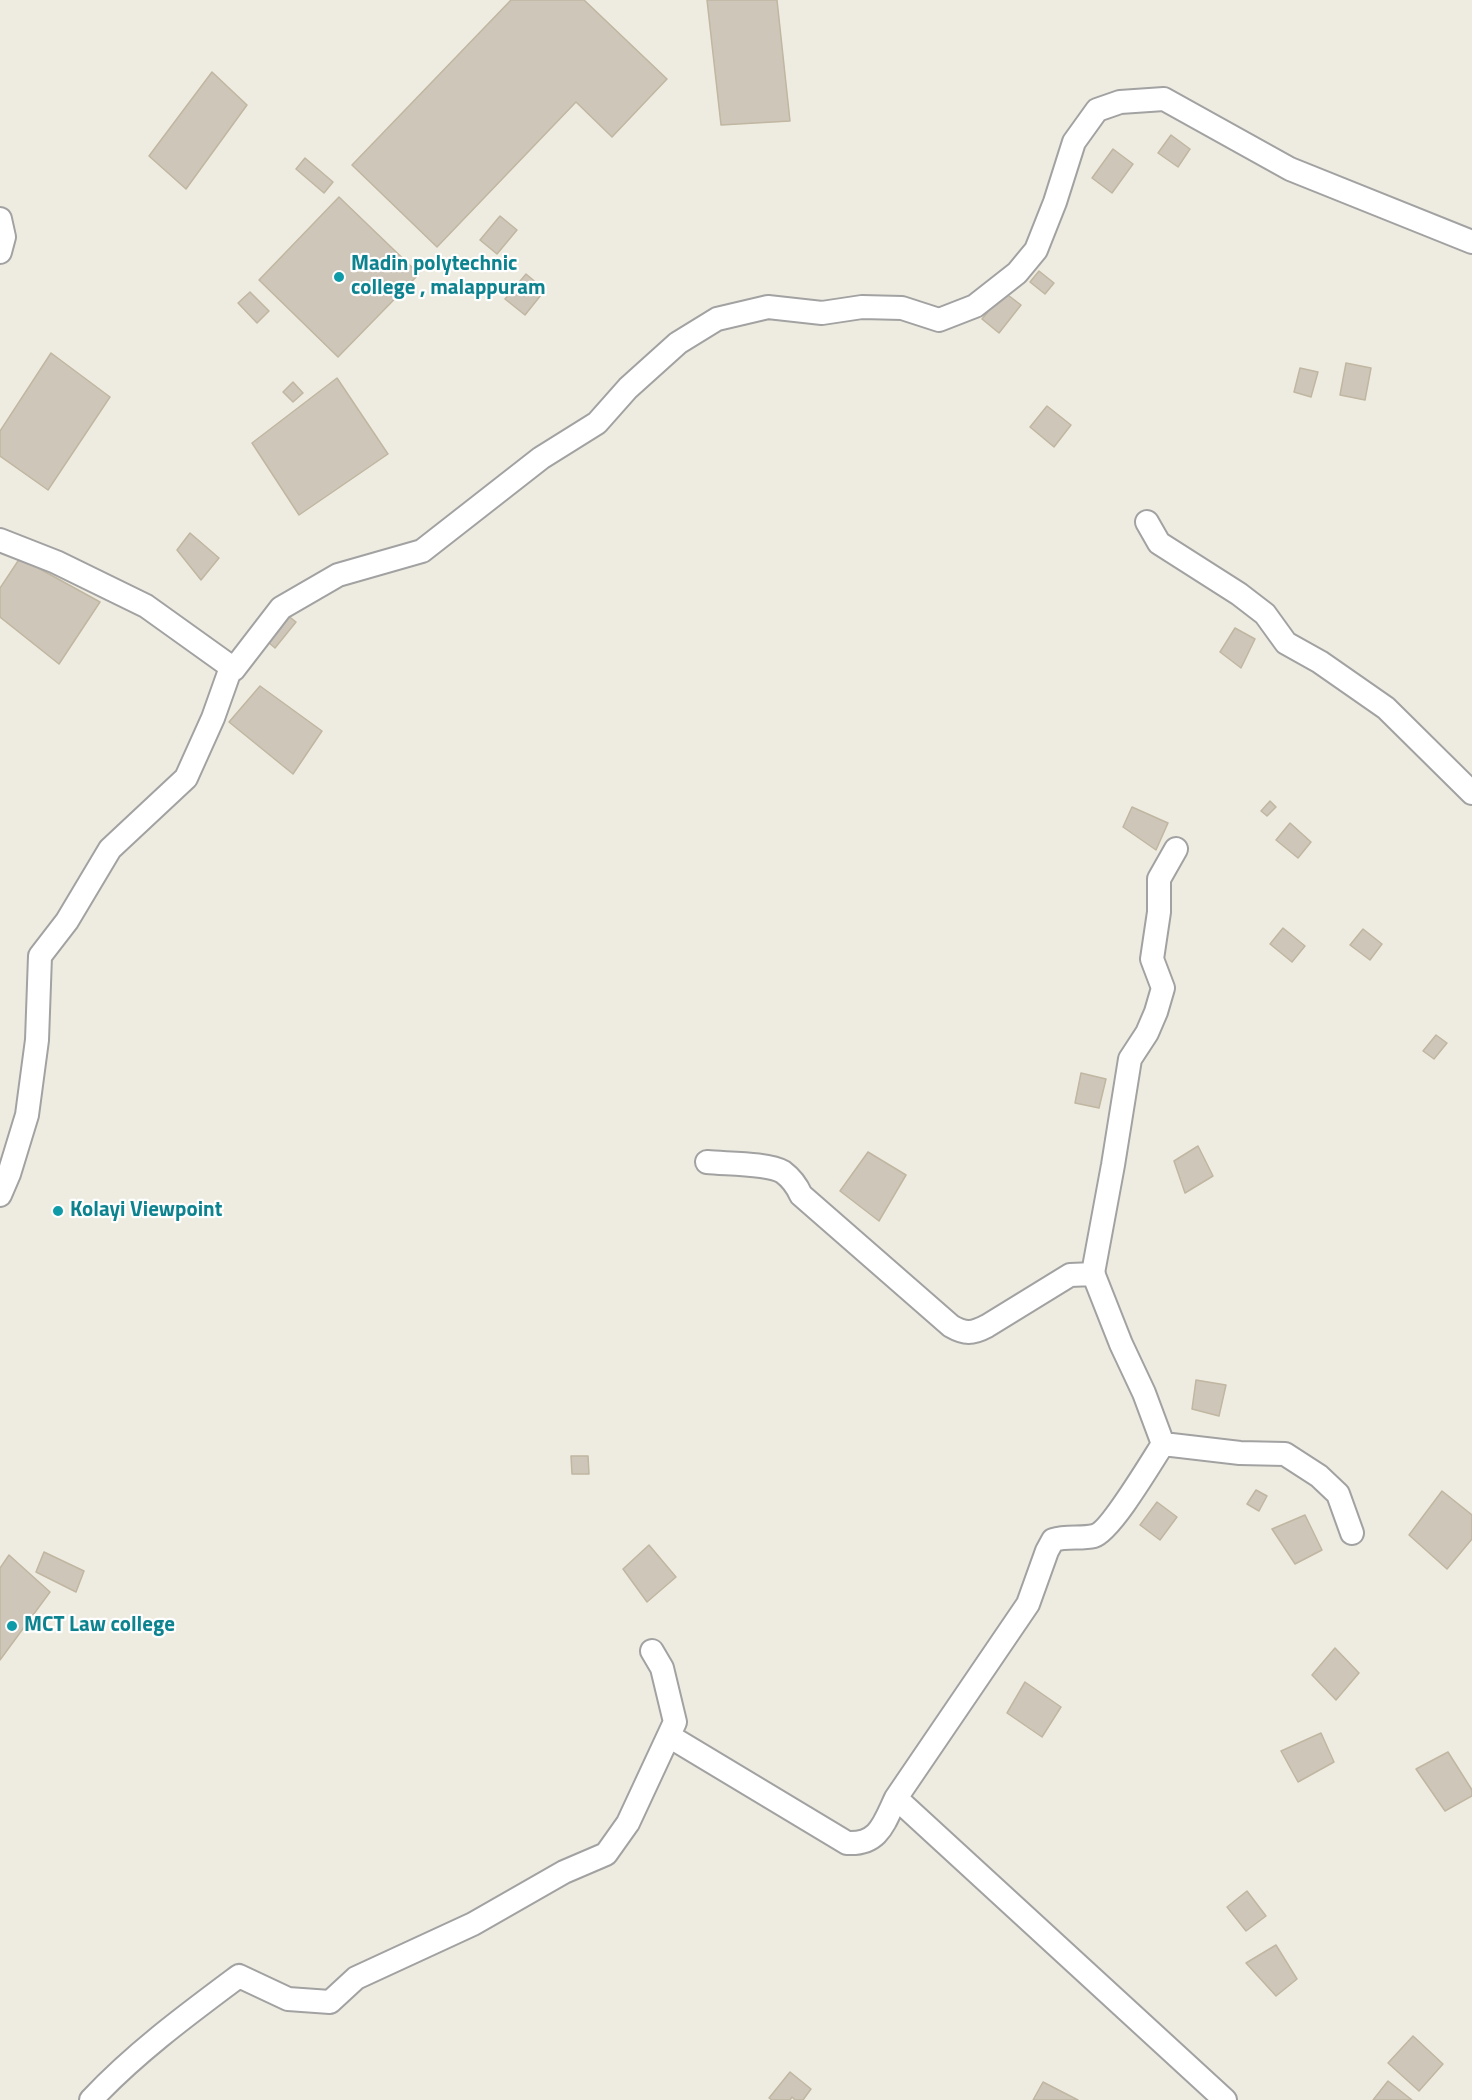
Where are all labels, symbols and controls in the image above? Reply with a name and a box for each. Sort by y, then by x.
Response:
place label: Madin polytechnic college , malappuram [351,252,546,302]
marker: Madin polytechnic college , malappuram [332,270,346,284]
place label: Kolayi Viewpoint [70,1198,222,1224]
marker: Kolayi Viewpoint [51,1204,65,1218]
place label: MCT Law college [24,1613,175,1639]
marker: MCT Law college [5,1619,19,1633]

